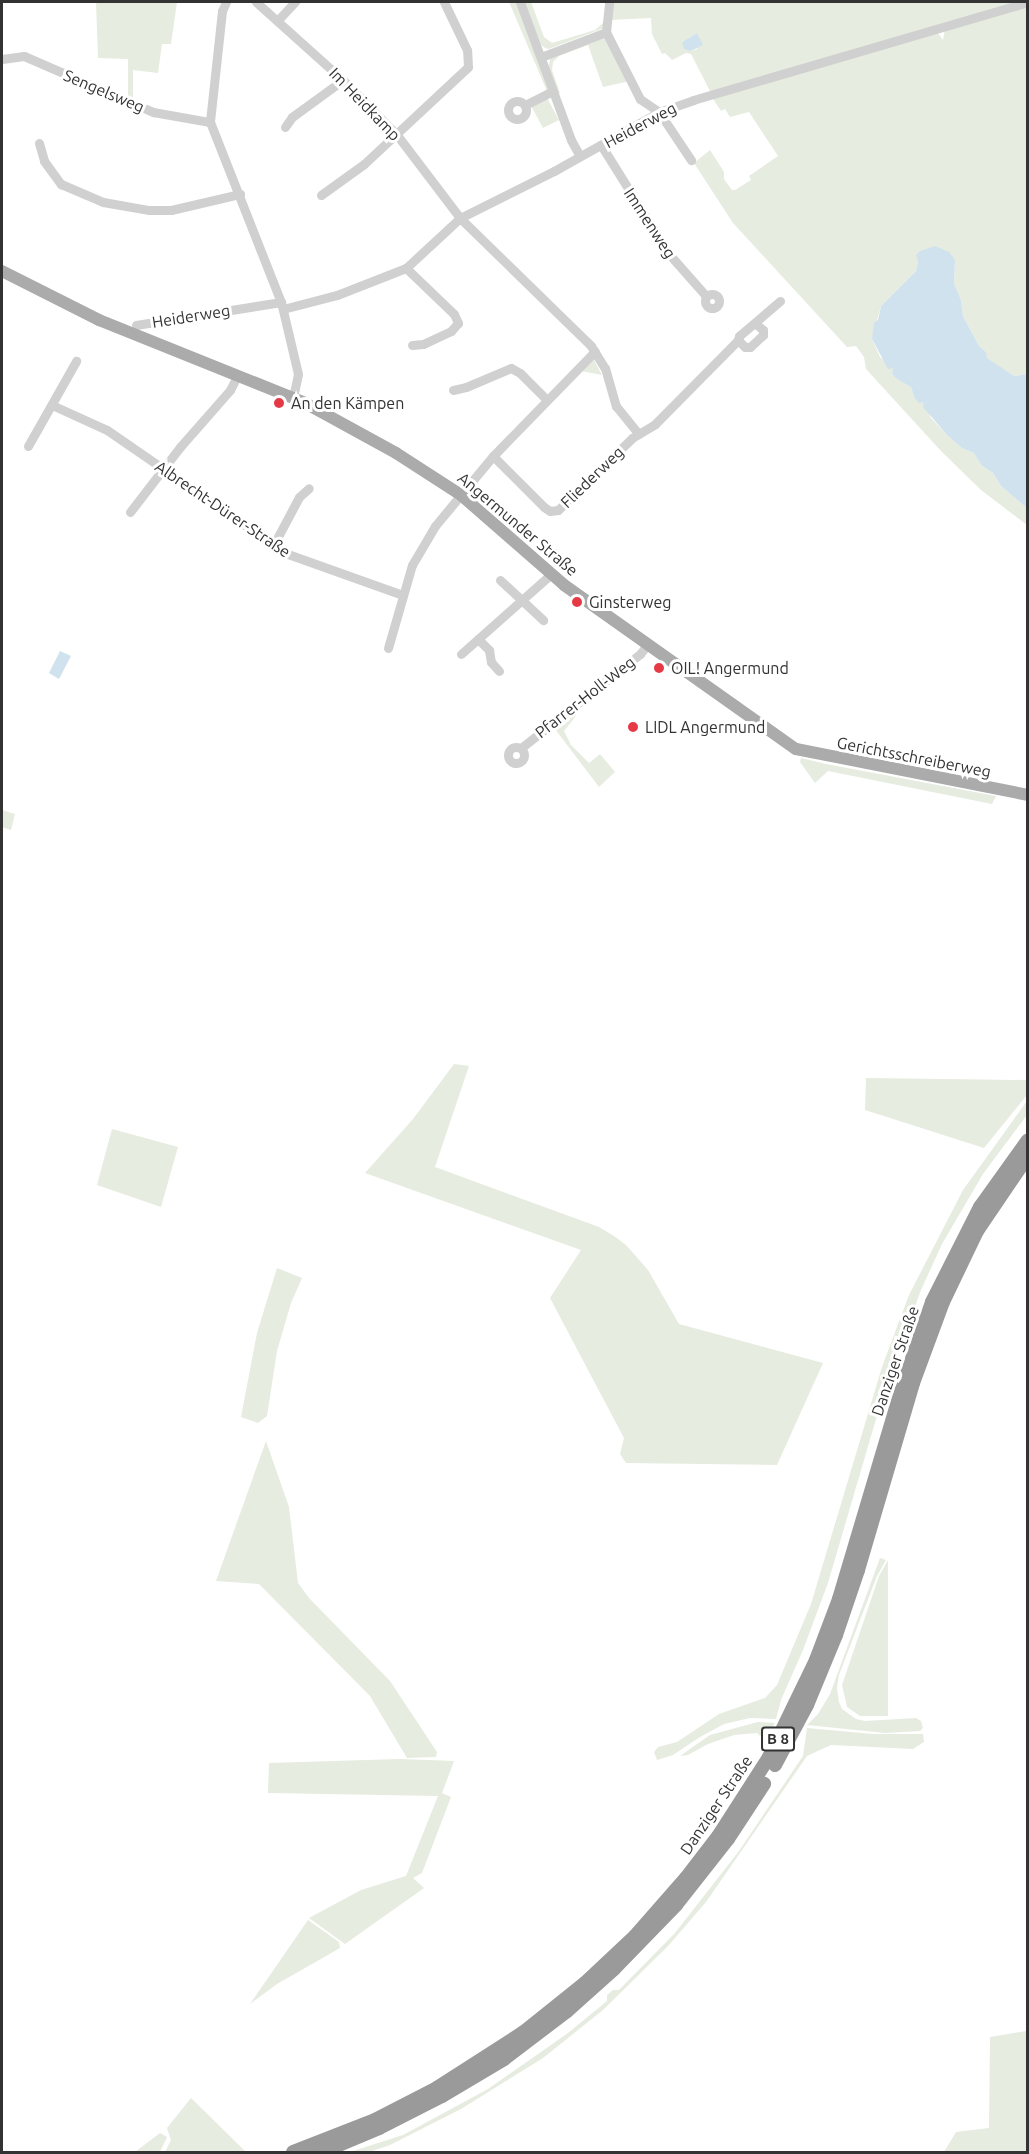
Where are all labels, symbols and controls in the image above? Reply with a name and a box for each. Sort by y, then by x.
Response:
street label: Im Heidkamp [325,63,405,145]
street label: Sengelsweg [61,65,147,117]
street label: Heiderweg [601,98,679,152]
street label: Immenweg [620,184,680,262]
street label: Heiderweg [151,300,231,332]
place label: An den Kämpen [291,393,404,413]
marker: An den Kämpen [272,396,286,410]
street label: Fliederweg [556,442,628,512]
street label: Albrecht-Dürer-Straße [152,457,294,561]
street label: Angermunder Straße [454,468,582,580]
place label: Ginsterweg [589,592,671,612]
marker: Ginsterweg [570,595,584,609]
street label: Pfarrer-Holl-Weg [531,652,639,742]
place label: OIL! Angermund [671,658,789,678]
marker: OIL! Angermund [652,661,666,675]
place label: LIDL Angermund [645,717,765,737]
marker: LIDL Angermund [626,720,640,734]
street label: Gerichtsschreiberweg [835,733,993,781]
street label: Danziger Straße [867,1303,923,1419]
road number: B 8 [760,1727,796,1751]
street label: Danziger Straße [676,1752,756,1858]

